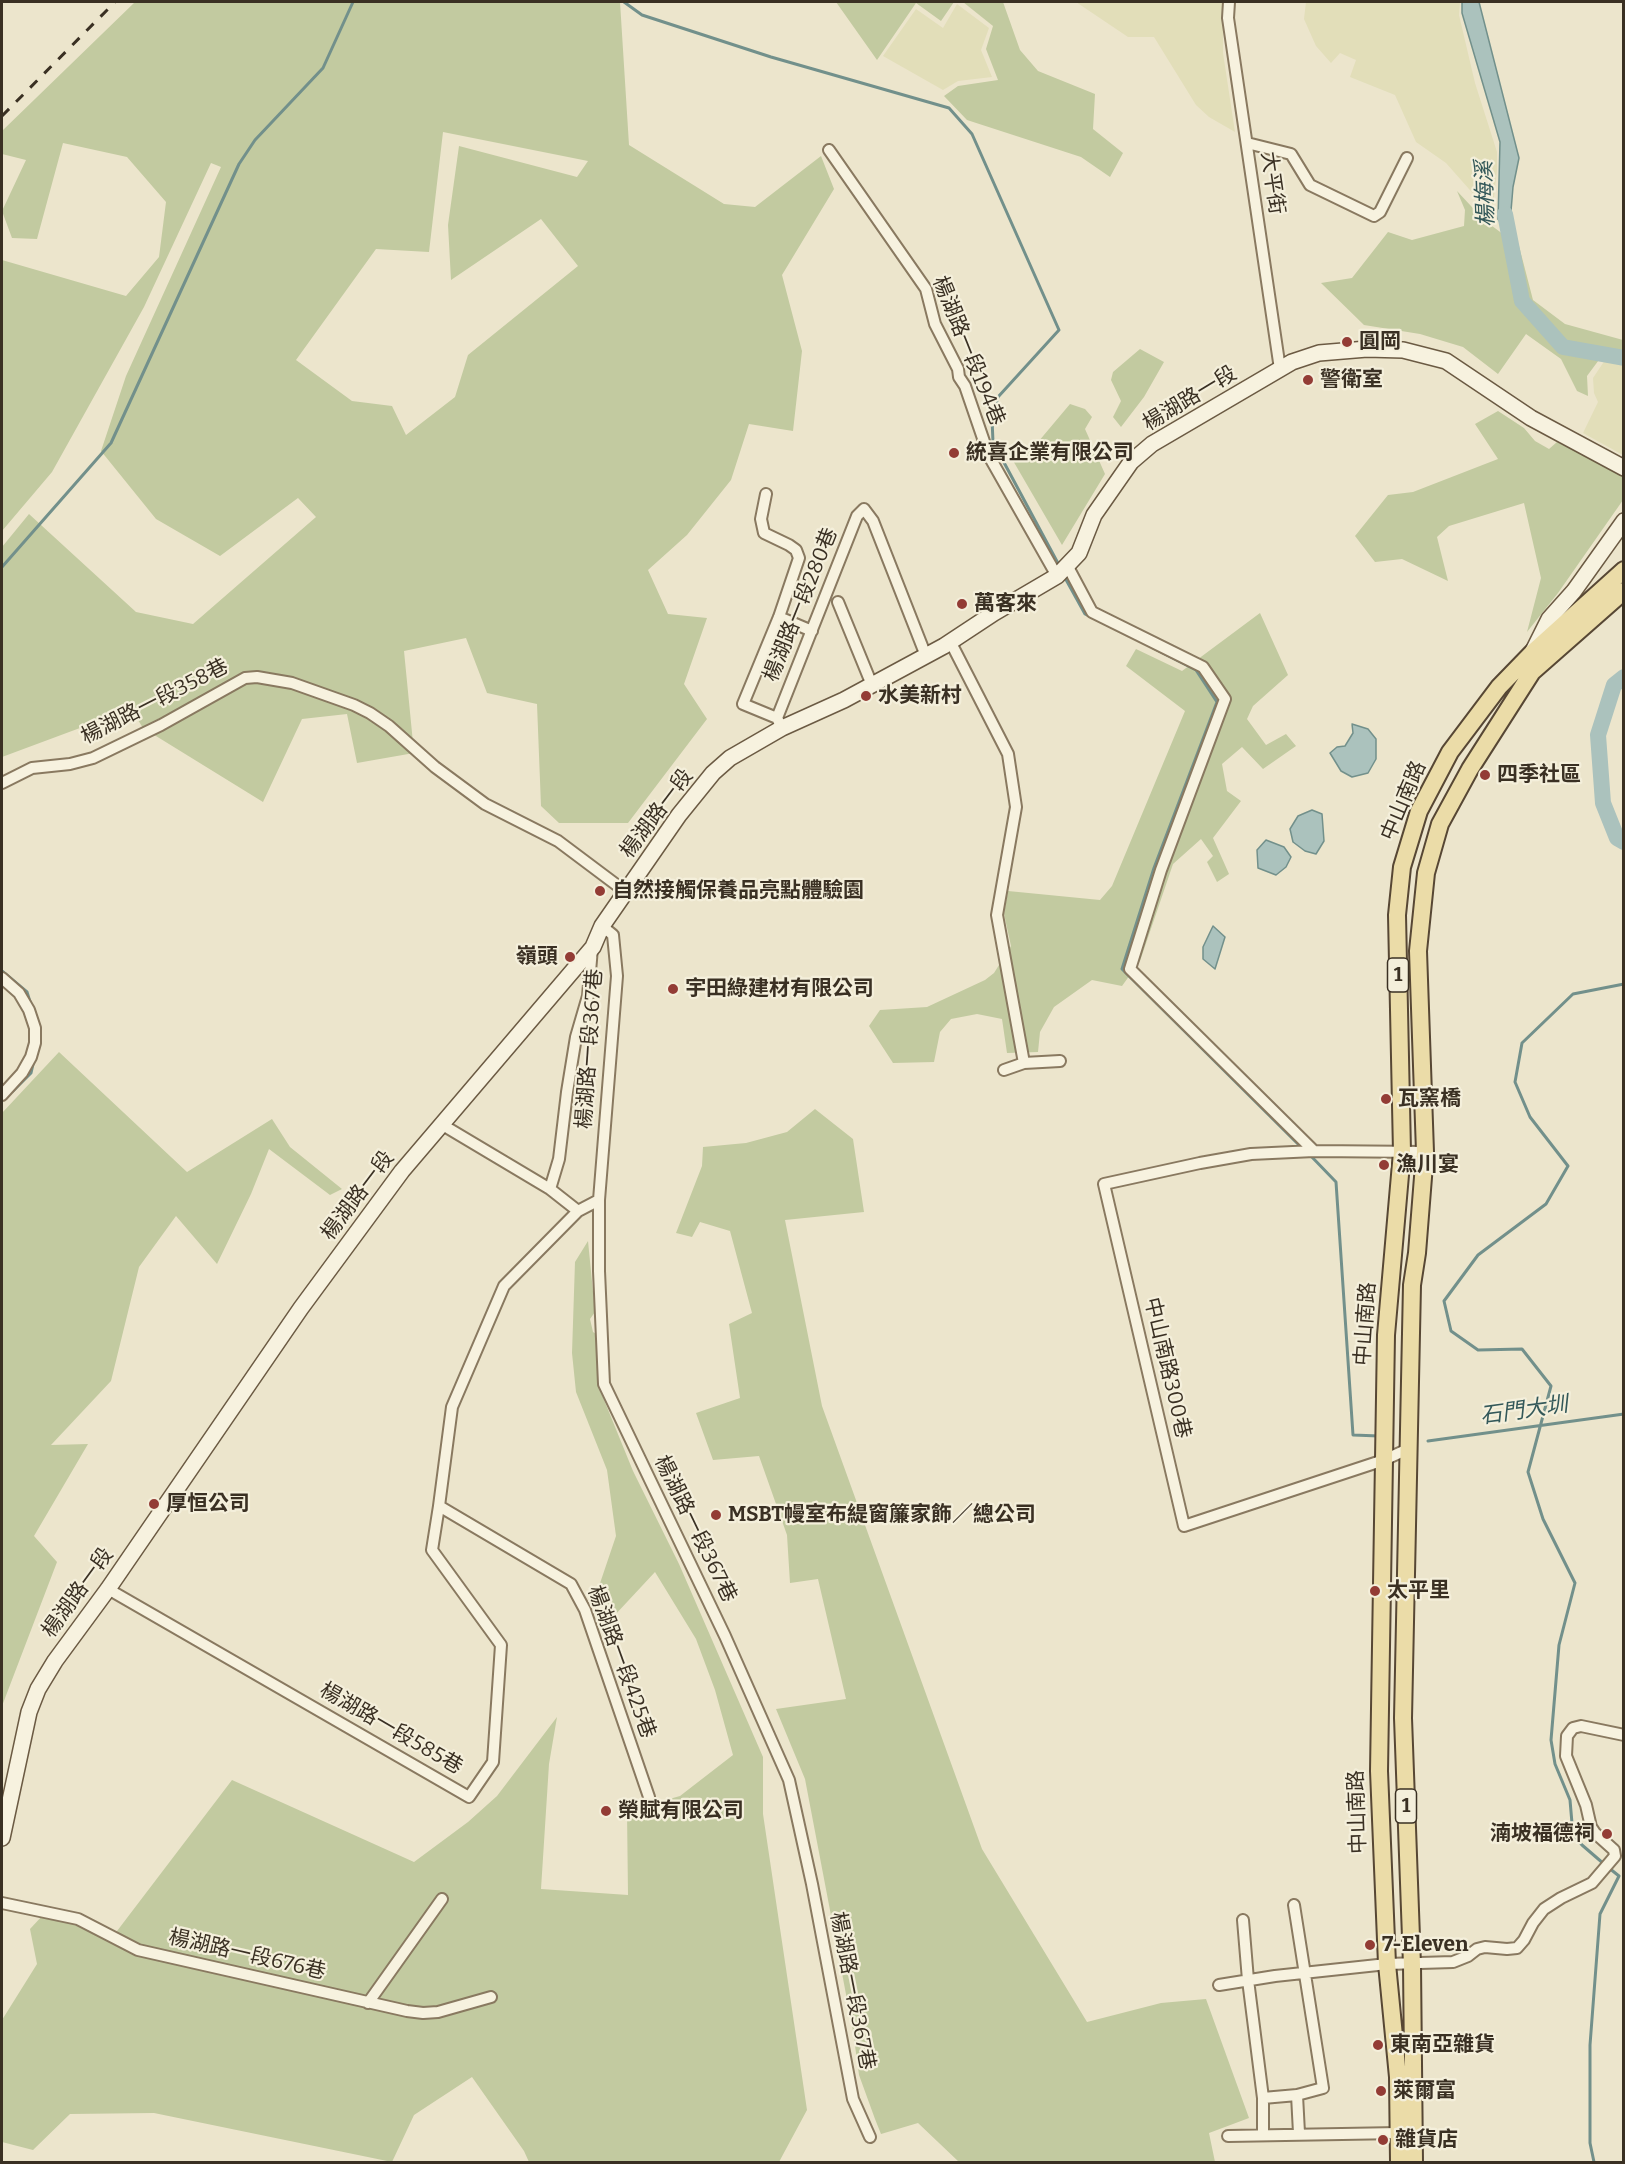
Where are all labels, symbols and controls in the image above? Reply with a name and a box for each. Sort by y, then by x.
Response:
street label: 大平街 [1255,150,1289,216]
water label: 楊梅溪 [1472,161,1500,227]
street label: 楊湖路一段194巷 [927,273,1009,429]
place label: 圓岡 [1359,329,1401,355]
marker: 圓岡 [1340,335,1354,349]
street label: 楊湖路一段 [1139,361,1241,437]
place label: 警衛室 [1320,367,1383,393]
marker: 警衛室 [1301,373,1315,387]
place label: 統喜企業有限公司 [966,440,1134,466]
marker: 統喜企業有限公司 [947,446,961,460]
street label: 楊湖路一段280巷 [759,524,843,686]
place label: 萬客來 [974,591,1037,617]
marker: 萬客來 [955,597,969,611]
street label: 楊湖路一段358巷 [77,654,233,750]
place label: 水美新村 [878,683,962,709]
marker: 水美新村 [859,689,873,703]
street label: 中山南路 [1376,757,1432,845]
place label: 四季社區 [1497,762,1581,788]
street label: 楊湖路一段 [615,764,699,864]
marker: 四季社區 [1478,768,1492,782]
place label: 自然接觸保養品亮點體驗園 [612,878,864,904]
marker: 自然接觸保養品亮點體驗園 [593,884,607,898]
place label: 嶺頭 [516,944,558,970]
marker: 嶺頭 [563,950,577,964]
road number: 1 [1388,958,1408,992]
street label: 楊湖路一段367巷 [572,968,608,1130]
place label: 宇田綠建材有限公司 [685,976,874,1002]
marker: 宇田綠建材有限公司 [666,982,680,996]
place label: 瓦窯橋 [1398,1086,1461,1112]
marker: 瓦窯橋 [1379,1092,1393,1106]
street label: 楊湖路一段 [316,1146,400,1246]
place label: 漁川宴 [1396,1152,1459,1178]
marker: 漁川宴 [1377,1158,1391,1172]
street label: 中山南路 [1351,1281,1381,1367]
street label: 中山南路300巷 [1139,1295,1195,1441]
water label: 石門大圳 [1479,1392,1569,1430]
street label: 楊湖路一段367巷 [648,1451,742,1607]
place label: 厚恒公司 [166,1491,250,1517]
marker: 厚恒公司 [147,1497,161,1511]
place label: MSBT幔室布緹窗簾家飾／總公司 [728,1502,1036,1528]
marker: MSBT幔室布緹窗簾家飾／總公司 [709,1508,723,1522]
street label: 楊湖路一段 [37,1543,119,1643]
place label: 太平里 [1387,1578,1450,1604]
street label: 楊湖路一段425巷 [582,1582,660,1742]
marker: 太平里 [1368,1584,1382,1598]
street label: 楊湖路一段585巷 [315,1678,467,1780]
street label: 中山南路 [1344,1770,1372,1854]
road number: 1 [1396,1789,1416,1823]
place label: 榮賦有限公司 [618,1798,744,1824]
marker: 榮賦有限公司 [599,1804,613,1818]
place label: 湳坡福德祠 [1490,1821,1595,1847]
marker: 湳坡福德祠 [1600,1827,1614,1841]
street label: 楊湖路一段367巷 [824,1910,880,2072]
street label: 楊湖路一段676巷 [166,1925,328,1985]
place label: 7-Eleven [1382,1932,1468,1958]
marker: 7-Eleven [1363,1938,1377,1952]
place label: 東南亞雜貨 [1390,2032,1495,2058]
marker: 東南亞雜貨 [1371,2038,1385,2052]
place label: 萊爾富 [1393,2078,1456,2104]
marker: 萊爾富 [1374,2084,1388,2098]
place label: 雜貨店 [1395,2127,1458,2153]
marker: 雜貨店 [1376,2133,1390,2147]

